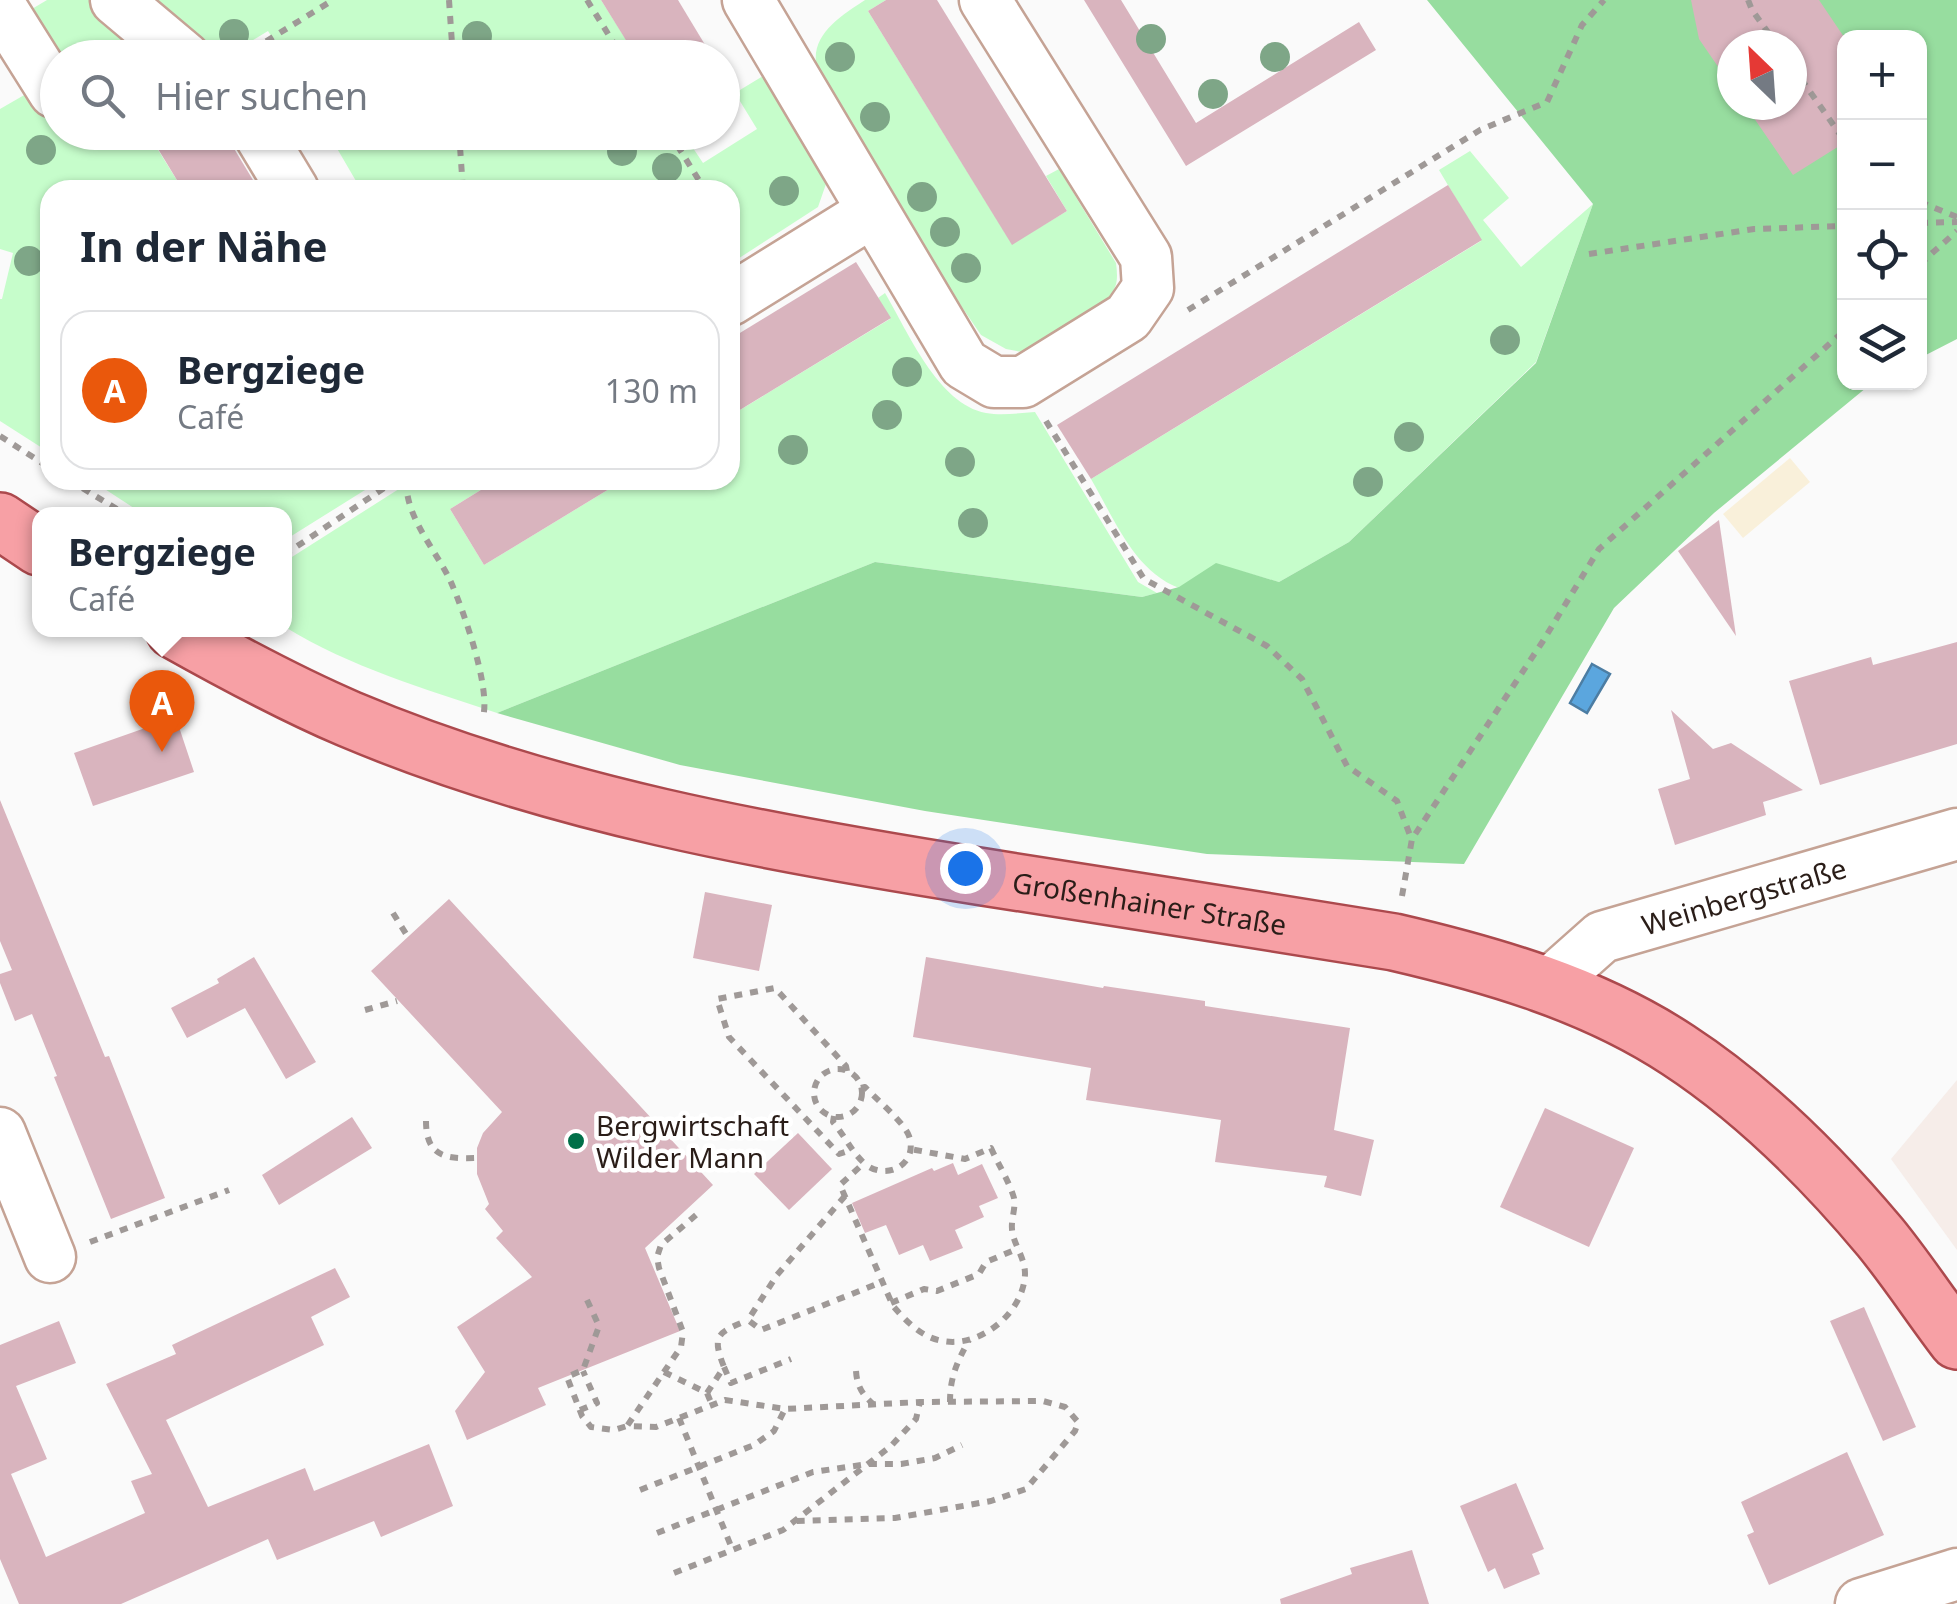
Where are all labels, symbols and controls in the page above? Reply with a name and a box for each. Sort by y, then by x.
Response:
north arrow [1717,30,1807,120]
map controls [1837,30,1927,390]
button: + [1837,30,1927,120]
search box [40,40,740,150]
icon: search [75,68,130,123]
text: Hier suchen [155,69,368,121]
button: − [1837,120,1927,210]
button: locate [1837,210,1927,300]
text: In der Nähe [80,217,328,274]
button: layers [1837,300,1927,390]
text: Bergziege [177,343,365,395]
text: A [103,369,126,412]
text: 130 m [605,369,698,412]
text: Café [177,395,244,438]
popup [32,507,292,637]
text: Bergziege [68,525,256,577]
text: Café [68,577,135,620]
pin: A [130,670,194,752]
your location [940,843,991,894]
street label: Weinbergstraße [1637,848,1851,943]
street label: Großenhainer Straße [1010,863,1289,943]
place label: Bergwirtschaft Wilder Mann [596,1106,789,1176]
marker: Bergwirtschaft Wilder Mann [565,1130,587,1152]

